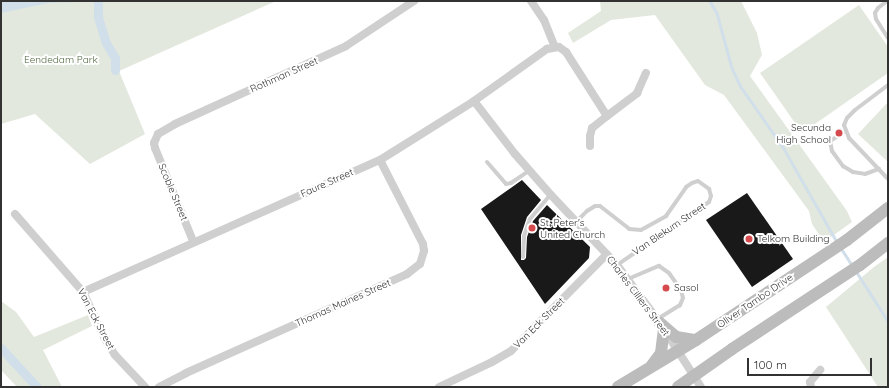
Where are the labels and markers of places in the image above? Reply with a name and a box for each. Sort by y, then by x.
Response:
place label: Secunda High School [776,121,831,144]
marker: Secunda High School [834,128,844,138]
place label: St. Peter's United Church [540,216,605,240]
marker: St. Peter's United Church [527,223,537,233]
place label: Telkom Building [757,233,830,245]
marker: Telkom Building [744,234,754,244]
place label: Sasol [674,282,699,294]
marker: Sasol [661,283,671,293]

